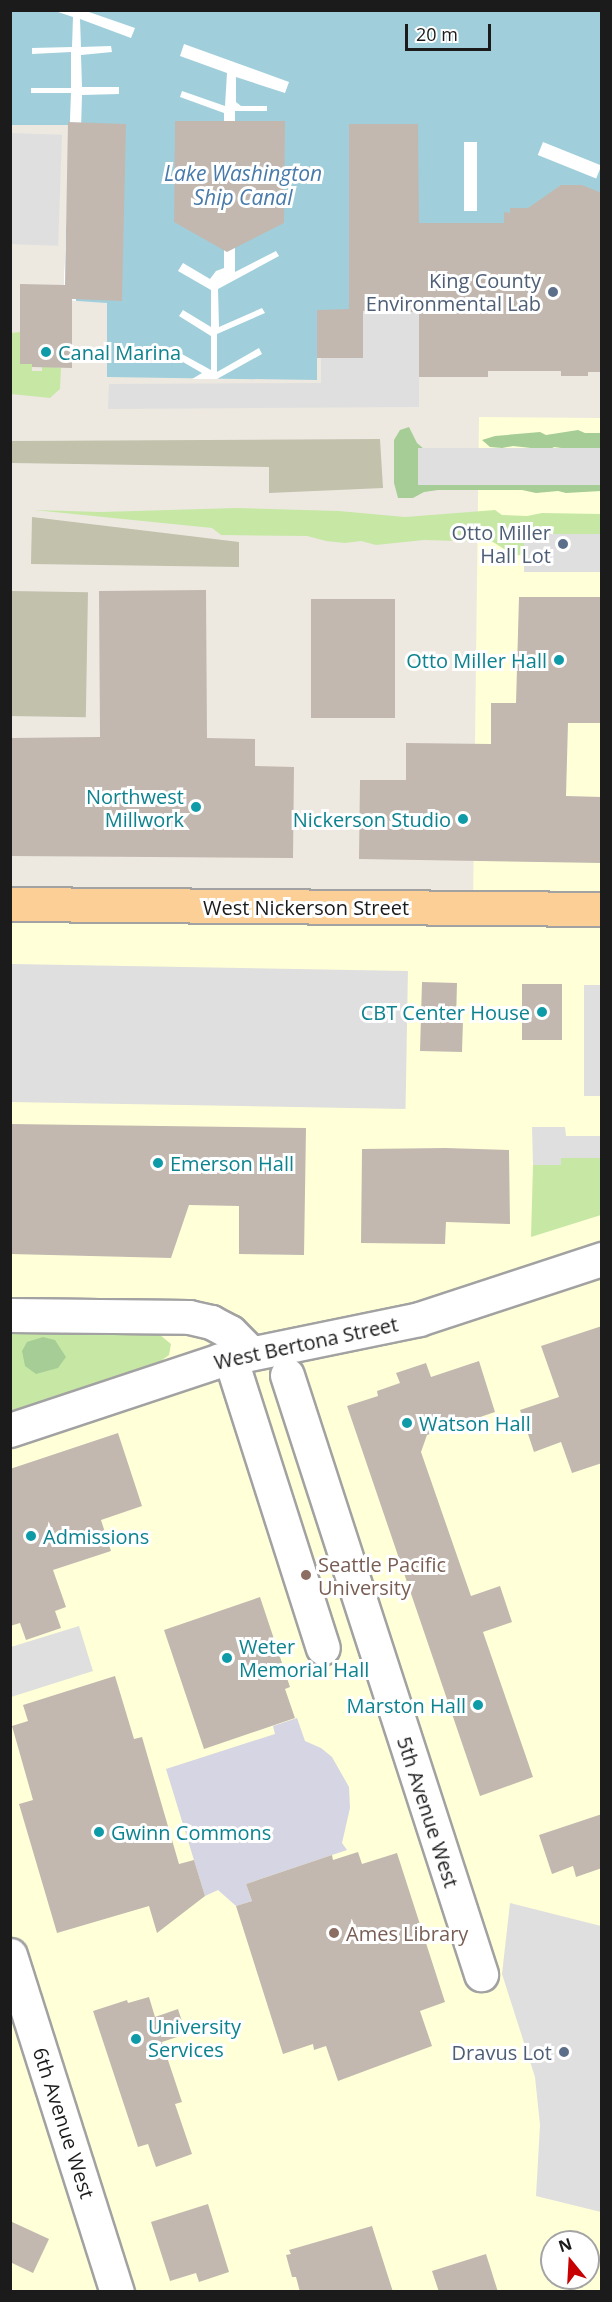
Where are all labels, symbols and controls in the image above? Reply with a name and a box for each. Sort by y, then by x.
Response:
scale bar [408,12,494,50]
text: 20 m [416,22,458,46]
water label: Lake Washington Ship Canal [164,160,322,210]
place label: King County Environmental Lab [366,268,541,315]
marker: King County Environmental Lab [546,285,560,299]
place label: Canal Marina [58,340,181,364]
marker: Canal Marina [39,345,53,359]
place label: Otto Miller Hall Lot [451,520,551,567]
marker: Otto Miller Hall Lot [556,537,570,551]
place label: Otto Miller Hall [406,648,547,672]
marker: Otto Miller Hall [552,653,566,667]
place label: Northwest Millwork [86,784,184,831]
marker: Northwest Millwork [189,800,203,814]
place label: Nickerson Studio [293,807,451,831]
marker: Nickerson Studio [456,812,470,826]
street label: West Nickerson Street [203,895,409,919]
place label: CBT Center House [361,1000,530,1024]
marker: CBT Center House [535,1005,549,1019]
place label: Emerson Hall [170,1151,294,1175]
marker: Emerson Hall [151,1156,165,1170]
street label: West Bertona Street [212,1312,400,1374]
place label: Watson Hall [419,1411,531,1435]
marker: Watson Hall [400,1416,414,1430]
place label: Admissions [43,1524,149,1548]
marker: Admissions [24,1529,38,1543]
place label: Seattle Pacific University [318,1552,446,1599]
marker: Seattle Pacific University [299,1568,313,1582]
place label: Weter Memorial Hall [239,1634,369,1681]
marker: Weter Memorial Hall [220,1651,234,1665]
place label: Marston Hall [347,1693,466,1717]
marker: Marston Hall [471,1698,485,1712]
street label: 5th Avenue West [392,1734,464,1890]
place label: Gwinn Commons [111,1820,271,1844]
marker: Gwinn Commons [92,1825,106,1839]
place label: Ames Library [346,1921,468,1945]
marker: Ames Library [327,1926,341,1940]
place label: University Services [148,2015,241,2062]
marker: University Services [129,2032,143,2046]
place label: Dravus Lot [452,2040,552,2064]
street label: 6th Avenue West [28,2045,100,2201]
marker: Dravus Lot [557,2045,571,2059]
north arrow [540,2230,600,2290]
text: N [555,2232,575,2257]

